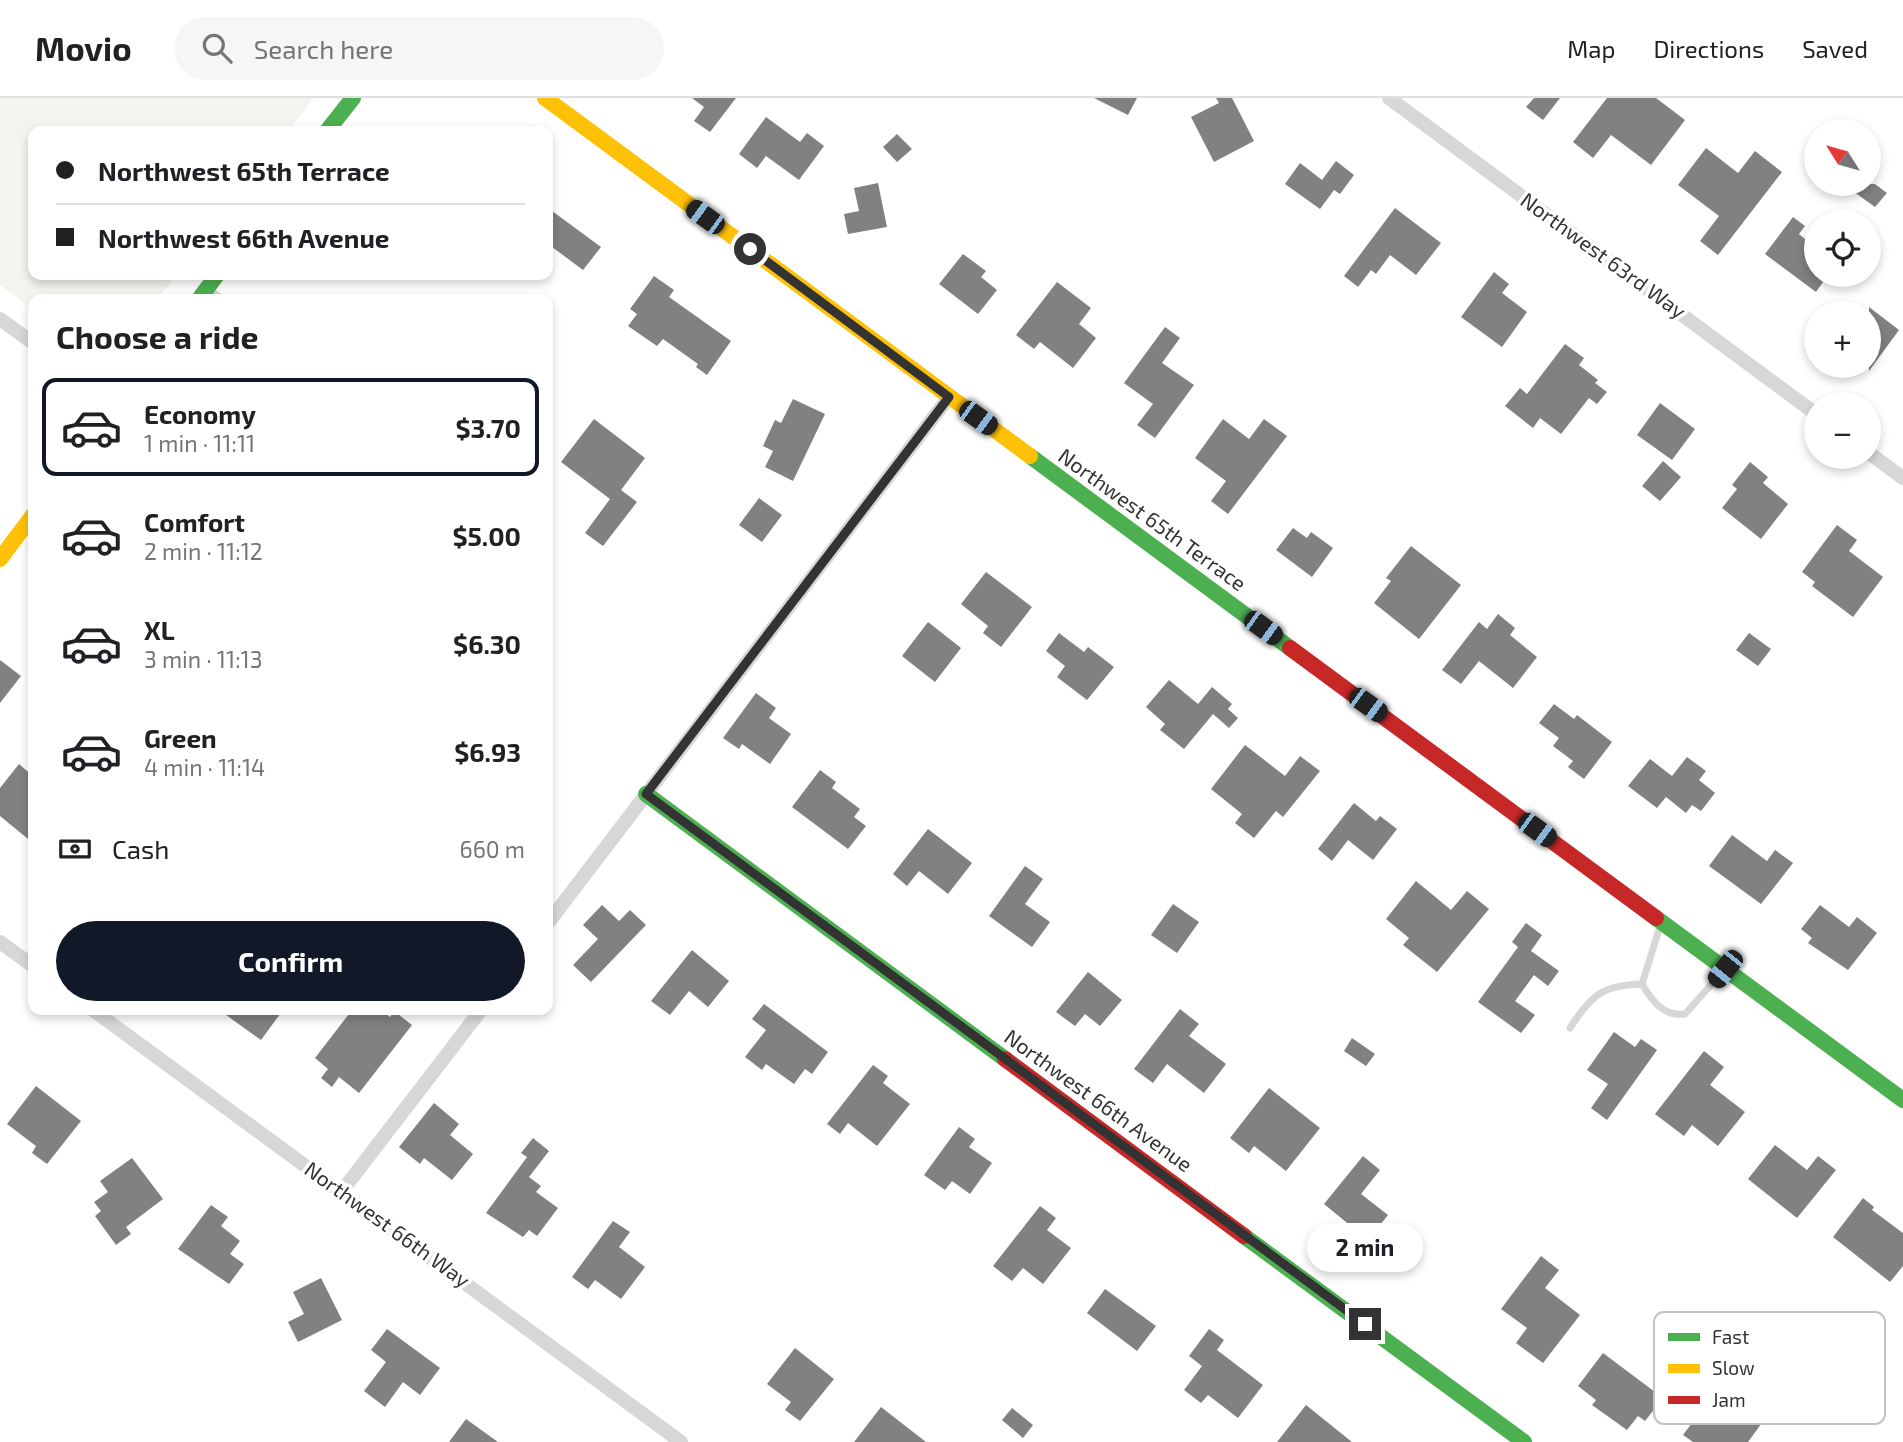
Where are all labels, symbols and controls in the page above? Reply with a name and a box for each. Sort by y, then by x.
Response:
search box [174,17,664,80]
text: Movio [35,28,132,68]
icon: search [198,29,236,67]
text: Search here [254,33,393,64]
text: Map [1567,34,1615,63]
text: Directions [1653,34,1764,63]
text: Saved [1802,34,1868,63]
north arrow [1804,119,1881,196]
map controls [1804,119,1881,469]
text: Northwest 65th Terrace [98,155,390,186]
street label: Northwest 63rd Way [1516,187,1691,323]
car [682,196,729,238]
button: locate [1804,210,1881,287]
text: Northwest 66th Avenue [98,222,389,253]
route start [734,233,766,265]
button: + [1804,301,1881,378]
text: Choose a ride [56,317,259,355]
button: − [1804,392,1881,469]
icon: car [60,396,123,459]
car [955,397,1002,439]
text: Economy [144,398,256,429]
text: $3.70 [456,412,521,443]
text: 1 min · 11:11 [144,429,255,457]
street label: Northwest 65th Terrace [1054,442,1252,595]
icon: car [60,504,123,567]
text: Comfort [144,506,245,537]
text: $5.00 [452,520,521,551]
text: 2 min · 11:12 [144,537,263,565]
car [1240,607,1287,649]
icon: car [60,612,123,675]
text: XL [144,614,175,645]
text: $6.30 [453,628,521,659]
text: 3 min · 11:13 [144,645,263,673]
car [1345,684,1392,726]
icon: car [60,720,123,783]
text: Green [144,722,217,753]
text: $6.93 [454,736,521,767]
text: 4 min · 11:14 [144,753,265,781]
car [1514,809,1561,851]
icon: cash [56,830,94,868]
text: Cash [112,833,169,864]
text: 660 m [460,835,525,863]
button: Confirm [56,921,525,1001]
car [1704,946,1747,992]
street label: Northwest 66th Avenue [1000,1023,1198,1176]
street label: Northwest 66th Way [300,1155,475,1292]
callout: 2 min [1307,1222,1423,1272]
text: 2 min [1336,1233,1394,1261]
route end [1349,1308,1381,1340]
legend [1654,1312,1885,1424]
text: Fast [1712,1325,1749,1348]
text: Slow [1712,1356,1755,1379]
text: Jam [1712,1388,1746,1411]

